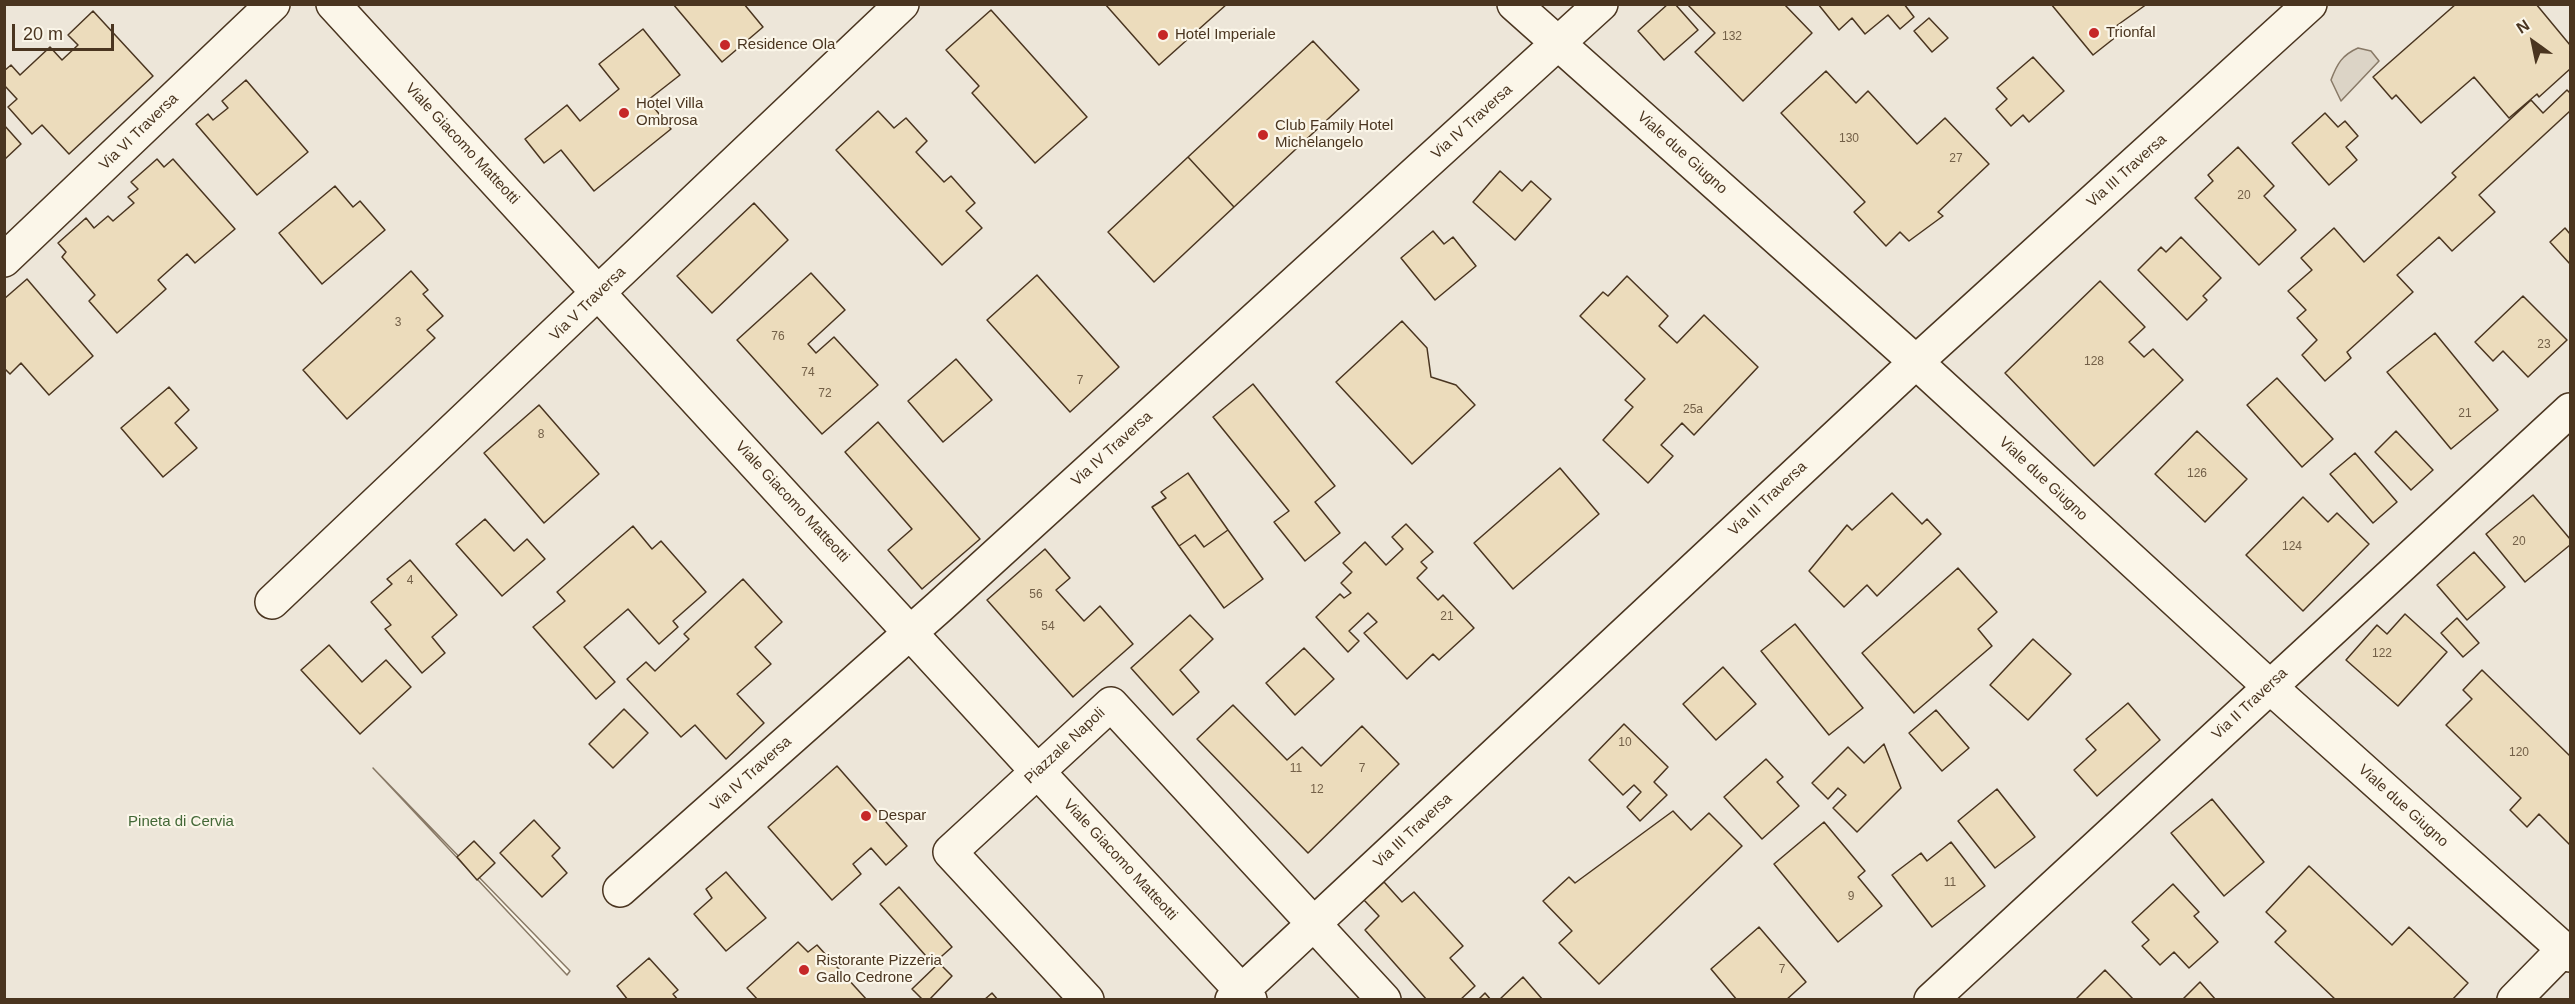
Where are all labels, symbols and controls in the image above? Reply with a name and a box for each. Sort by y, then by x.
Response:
scale bar [15,12,117,50]
north arrow [2503,12,2563,72]
text: N [2513,16,2532,37]
text: 20 m [23,24,63,44]
place label: Trionfal [2106,24,2155,42]
place label: Hotel Imperiale [1175,26,1276,44]
marker: Trionfal [2087,26,2101,40]
marker: Hotel Imperiale [1156,28,1170,42]
house number: 132 [1722,30,1742,44]
place label: Residence Ola [737,36,835,54]
marker: Residence Ola [718,38,732,52]
street label: Viale Giacomo Matteotti [401,80,523,208]
street label: Via IV Traversa [1428,81,1516,163]
street label: Via VI Traversa [96,90,182,174]
place label: Hotel Villa Ombrosa [636,95,703,130]
marker: Hotel Villa Ombrosa [617,106,631,120]
street label: Viale due Giugno [1633,108,1731,198]
place label: Club Family Hotel Michelangelo [1275,117,1393,152]
marker: Club Family Hotel Michelangelo [1256,128,1270,142]
street label: Via III Traversa [2083,131,2171,211]
house number: 130 [1839,132,1859,146]
house number: 27 [1949,152,1963,166]
house number: 20 [2237,189,2251,203]
street label: Via V Traversa [546,263,630,345]
house number: 3 [395,316,401,330]
house number: 76 [771,330,785,344]
house number: 23 [2537,338,2551,352]
house number: 128 [2084,355,2104,369]
house number: 74 [801,366,815,380]
house number: 7 [1077,374,1083,388]
house number: 72 [818,387,832,401]
house number: 25a [1683,403,1703,417]
house number: 21 [2458,407,2472,421]
street label: Via IV Traversa [1068,408,1156,490]
house number: 8 [538,428,544,442]
street label: Viale due Giugno [1995,433,2091,525]
street label: Viale Giacomo Matteotti [731,438,853,566]
street label: Via III Traversa [1725,458,1811,540]
house number: 126 [2187,467,2207,481]
house number: 20 [2512,535,2526,549]
house number: 124 [2282,540,2302,554]
house number: 4 [407,574,413,588]
house number: 56 [1029,588,1043,602]
house number: 21 [1440,610,1454,624]
house number: 54 [1041,620,1055,634]
house number: 122 [2372,647,2392,661]
street label: Via II Traversa [2209,664,2291,744]
street label: Piazzale Napoli [1021,704,1109,788]
street label: Via IV Traversa [707,733,795,815]
house number: 10 [1618,736,1632,750]
house number: 120 [2509,746,2529,760]
street label: Viale due Giugno [2354,761,2452,851]
house number: 11 [1290,762,1302,776]
house number: 7 [1359,762,1365,776]
house number: 12 [1310,783,1324,797]
street label: Via III Traversa [1370,790,1456,872]
street label: Viale Giacomo Matteotti [1059,796,1181,924]
place label: Despar [878,807,926,825]
marker: Despar [859,809,873,823]
park label: Pineta di Cervia [128,813,234,831]
house number: 11 [1944,876,1956,890]
house number: 9 [1848,890,1854,904]
place label: Ristorante Pizzeria Gallo Cedrone [816,952,942,987]
marker: Ristorante Pizzeria Gallo Cedrone [797,963,811,977]
house number: 7 [1779,963,1785,977]

